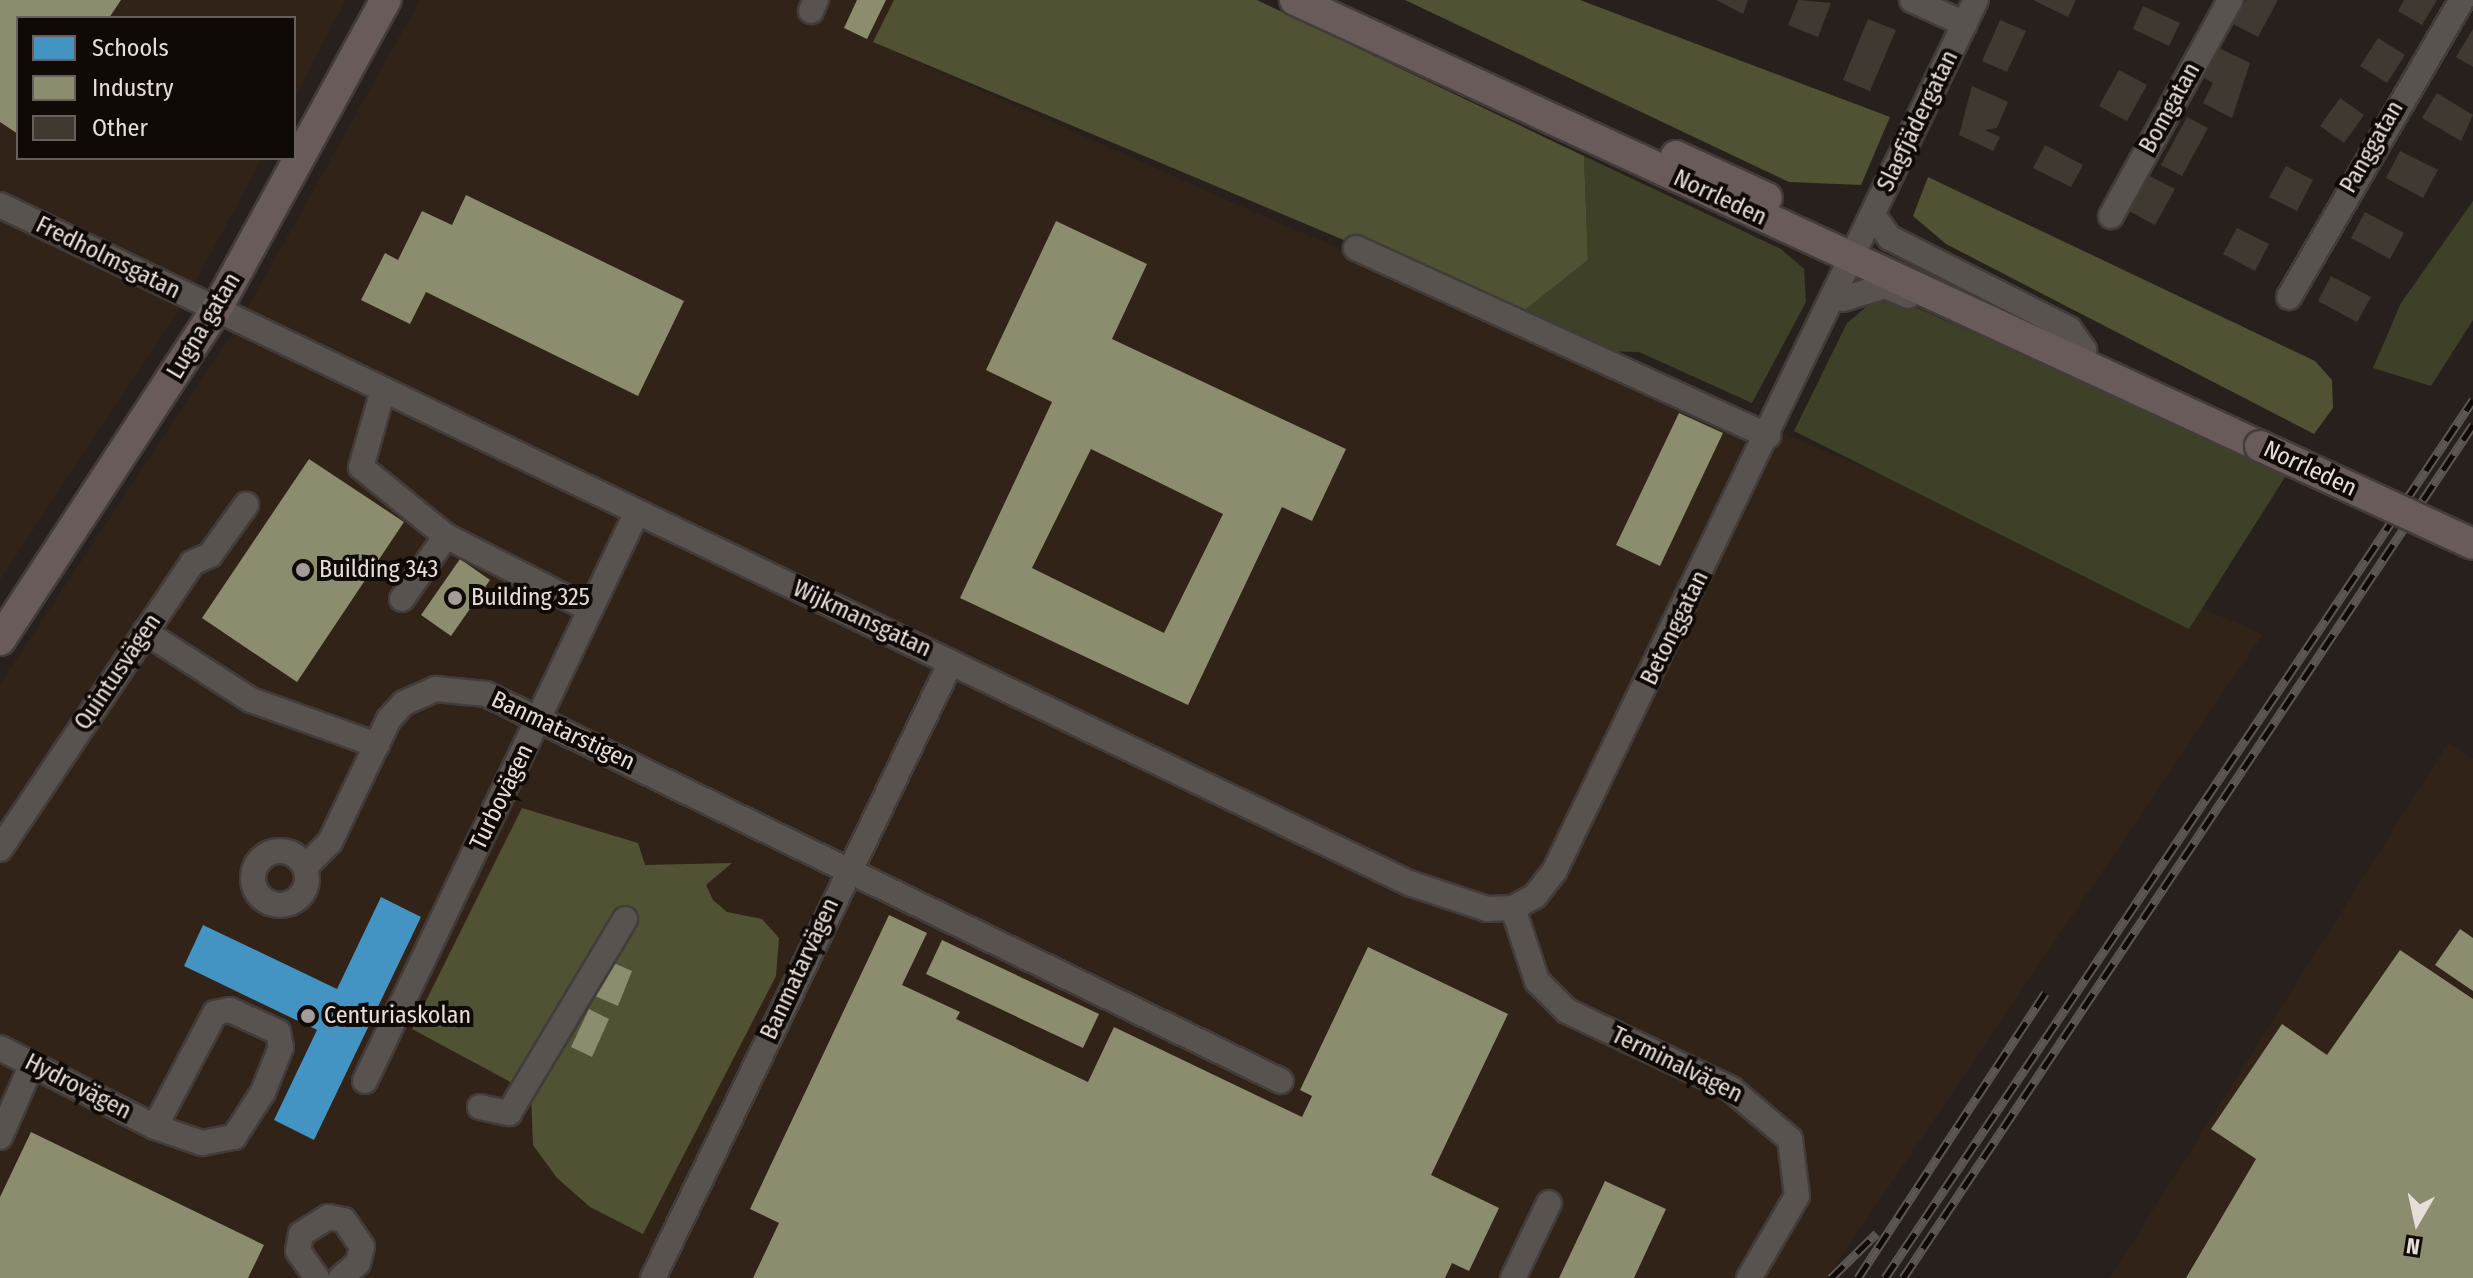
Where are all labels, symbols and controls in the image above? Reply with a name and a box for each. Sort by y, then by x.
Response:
legend [16,16,296,160]
text: Schools [92,34,169,62]
street label: Slagfjädergatan [1871,46,1965,196]
street label: Bomgatan [2133,58,2207,158]
text: Industry [92,74,174,102]
street label: Panggatan [2334,96,2410,198]
text: Other [92,114,148,142]
street label: Norrleden [1669,164,1771,232]
street label: Fredholmsgatan [31,211,185,305]
street label: Lugna gatan [161,268,247,384]
street label: Norrleden [2259,435,2361,503]
place label: Building 343 [319,556,438,584]
marker: Building 343 [294,561,312,579]
street label: Betonggatan [1635,566,1715,690]
street label: Wijkmansgatan [788,574,936,664]
place label: Building 325 [471,584,590,612]
marker: Building 325 [446,589,464,607]
street label: Quintusvägen [69,608,167,736]
street label: Banmatarstigen [487,685,639,777]
street label: Turbovägen [464,740,540,854]
street label: Banmatarvägen [755,894,845,1044]
place label: Centuriaskolan [324,1002,471,1030]
marker: Centuriaskolan [299,1007,317,1025]
street label: Terminalvägen [1607,1021,1747,1109]
street label: Hydrovägen [20,1048,136,1126]
north arrow [2377,1182,2457,1262]
text: N [2405,1232,2422,1261]

